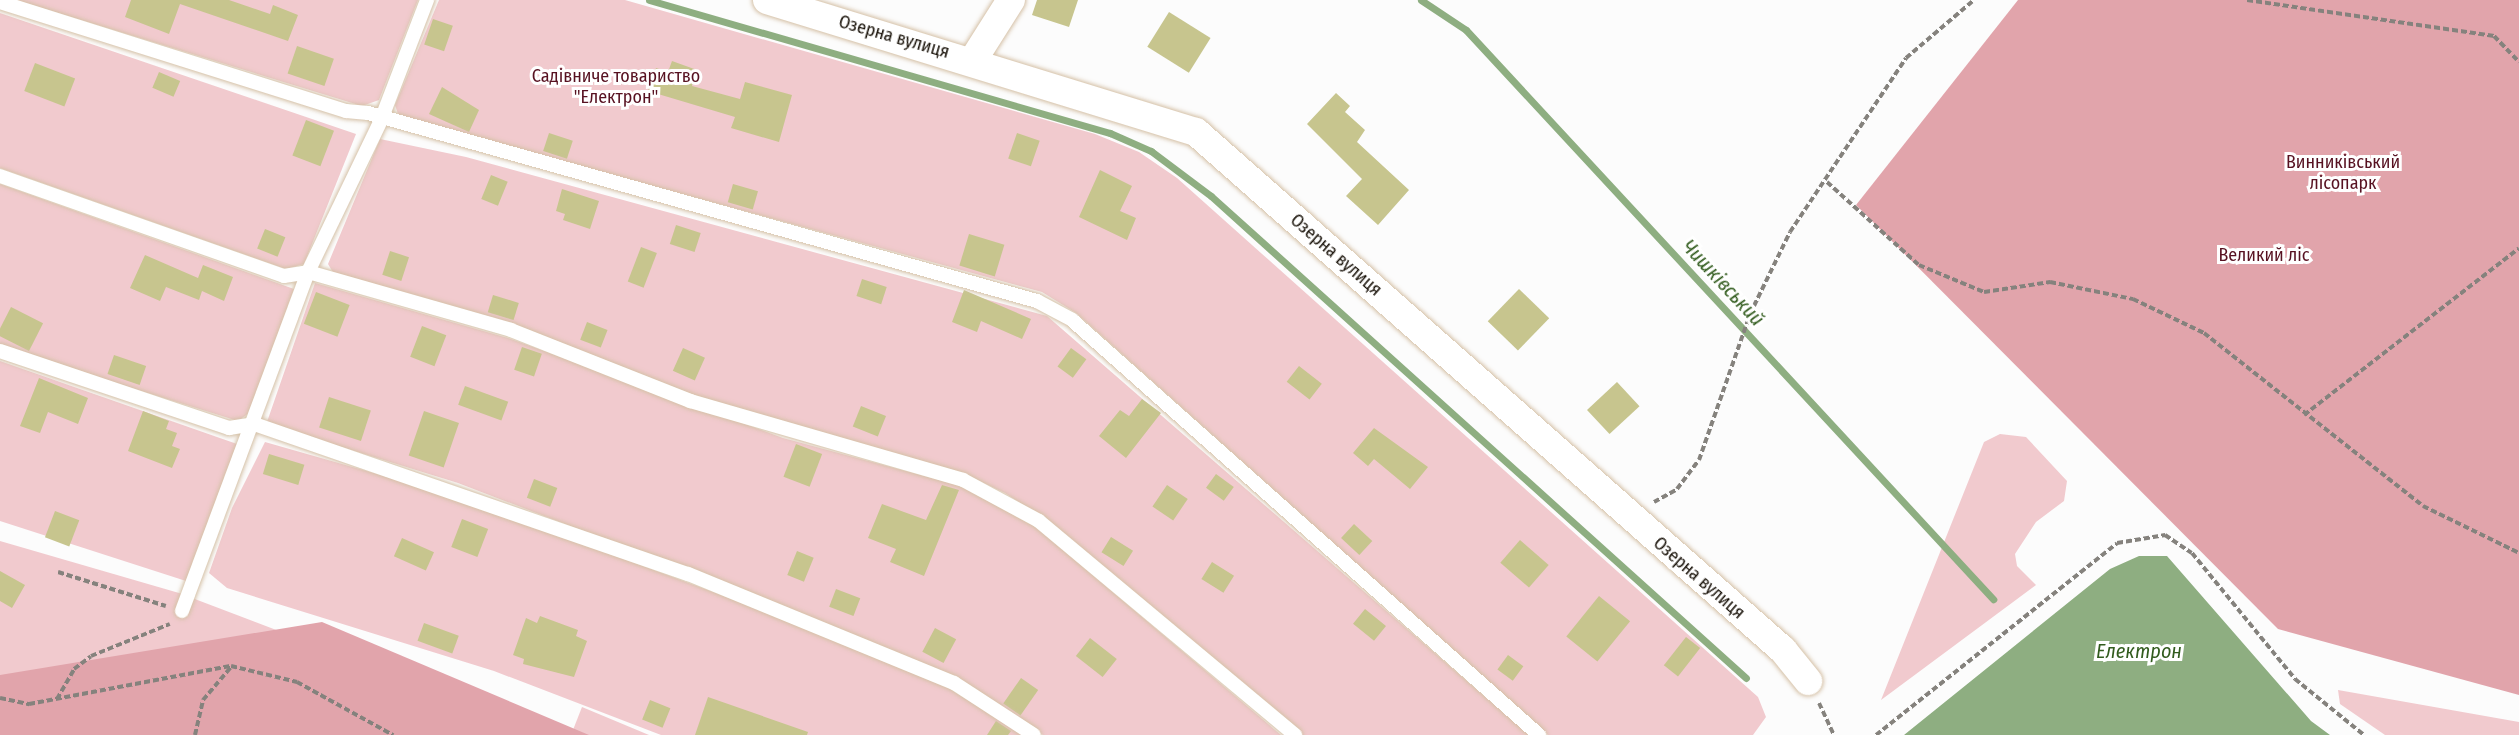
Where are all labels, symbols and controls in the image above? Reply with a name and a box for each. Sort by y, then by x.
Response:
street label: Озерна вулиця [836,11,952,63]
park label: Садівниче товариство "Електрон" [532,66,700,109]
park label: Винниківський лісопарк [2286,152,2400,195]
street label: Озерна вулиця [1286,209,1386,301]
water label: Чишківський [1677,235,1769,331]
park label: Великий ліс [2219,244,2309,266]
street label: Озерна вулиця [1649,532,1749,624]
water label: Електрон [2096,639,2182,663]

